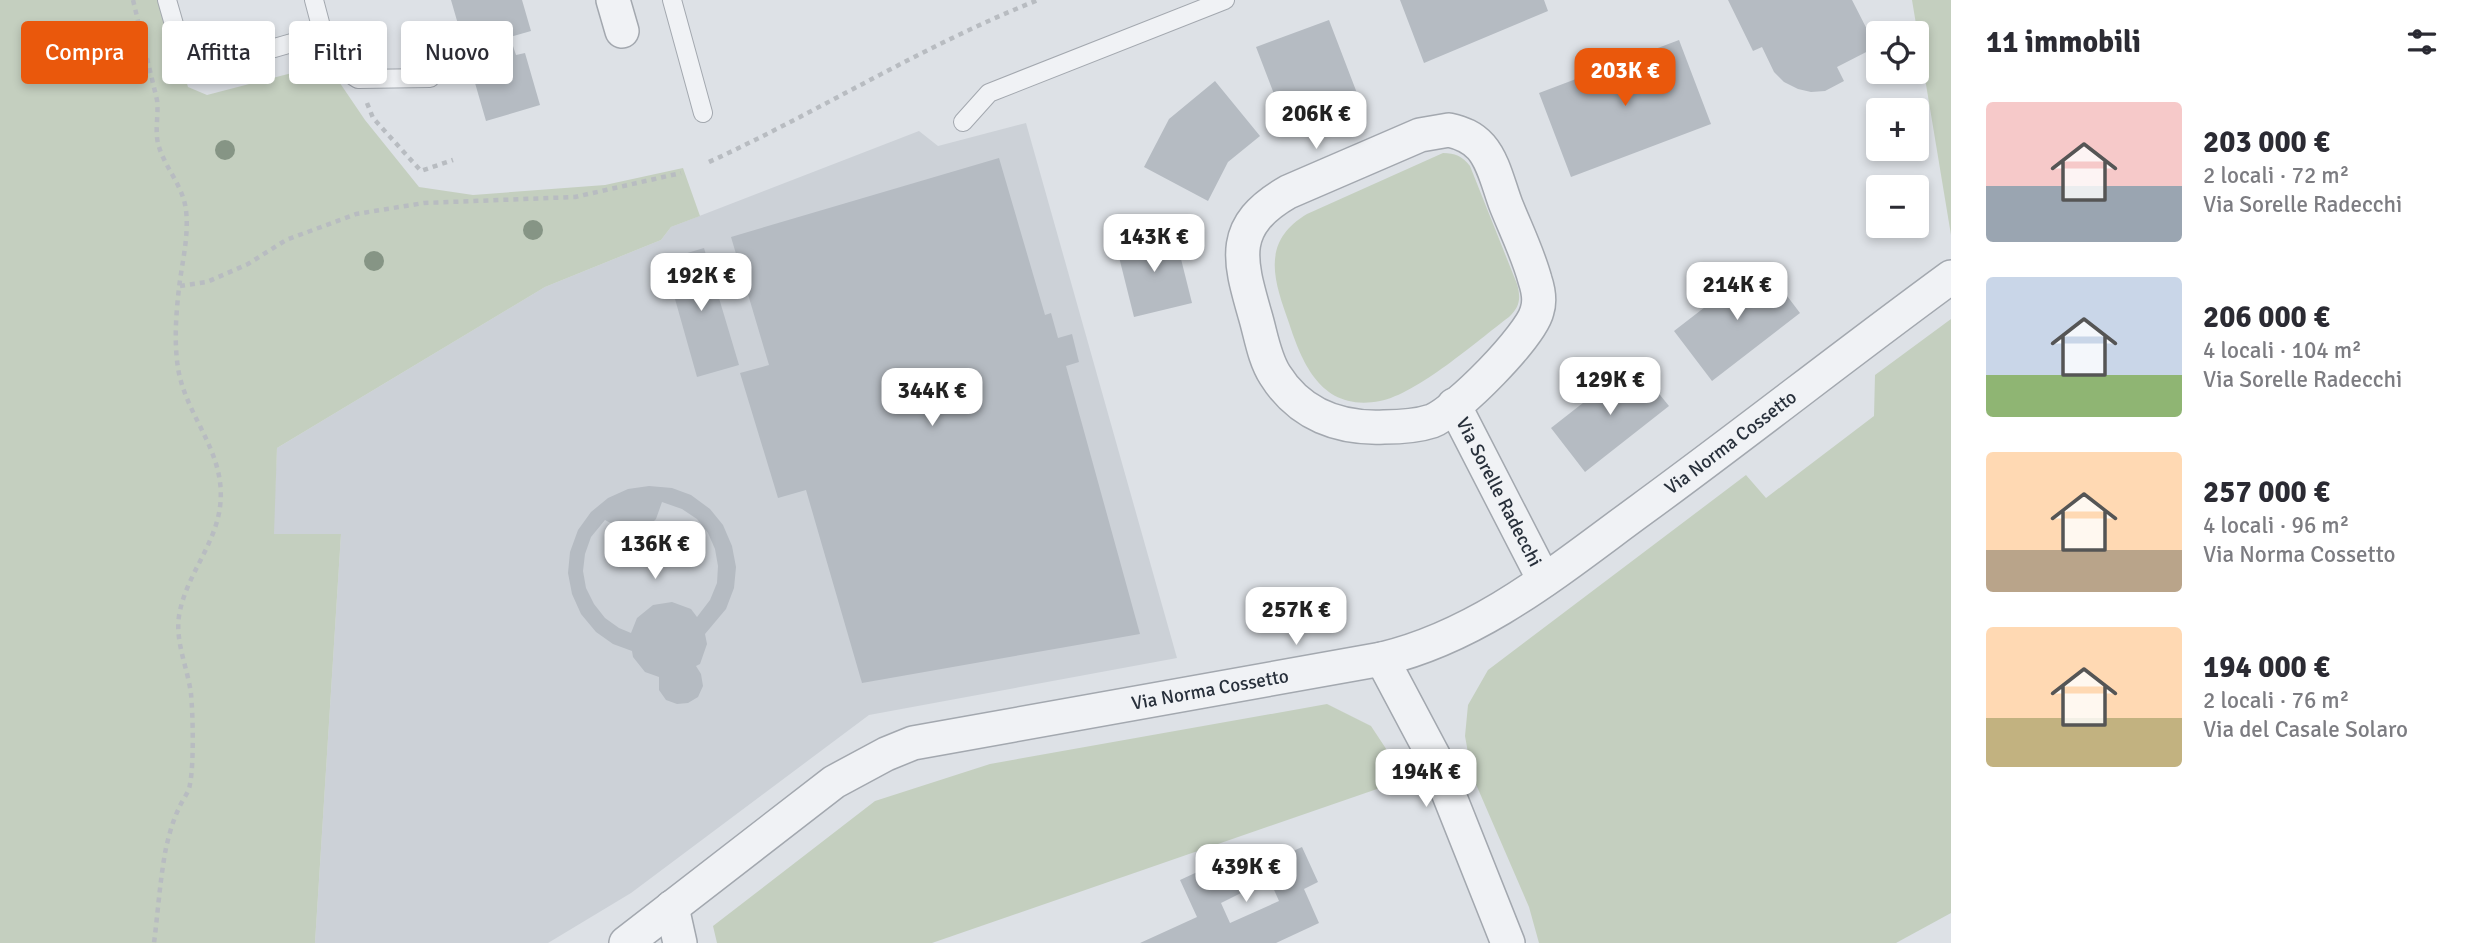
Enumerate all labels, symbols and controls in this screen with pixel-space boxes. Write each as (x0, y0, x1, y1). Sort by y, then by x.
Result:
chip: Compra (21, 21, 148, 84)
chip: Affitta (162, 21, 275, 84)
chip: Filtri (289, 21, 387, 84)
chip: Nuovo (401, 21, 513, 84)
map controls (1866, 21, 1929, 238)
button: locate (1866, 21, 1929, 84)
icon: filters (2403, 23, 2441, 61)
text: 11 immobili (1986, 24, 2141, 61)
pin: 203K € (1568, 48, 1682, 108)
text: 203K € (1590, 56, 1660, 85)
pin: 206K € (1259, 92, 1373, 151)
button: + (1866, 98, 1929, 161)
text: 206K € (1281, 99, 1351, 128)
text: 203 000 € (2203, 124, 2330, 161)
icon: home (2042, 130, 2126, 214)
text: 2 locali · 72 m² (2203, 161, 2349, 190)
button: − (1866, 175, 1929, 238)
text: Via Sorelle Radecchi (2203, 190, 2402, 219)
pin: 143K € (1097, 215, 1211, 274)
text: 143K € (1119, 222, 1189, 251)
pin: 192K € (644, 254, 758, 313)
text: 192K € (666, 261, 736, 290)
pin: 214K € (1680, 262, 1794, 322)
text: 214K € (1702, 270, 1772, 299)
text: 206 000 € (2203, 299, 2330, 336)
icon: home (2042, 305, 2126, 389)
text: 4 locali · 104 m² (2203, 336, 2362, 365)
pin: 129K € (1553, 358, 1667, 417)
text: 129K € (1575, 365, 1645, 394)
text: Via Sorelle Radecchi (2203, 365, 2402, 394)
pin: 344K € (875, 368, 989, 428)
text: 344K € (897, 376, 967, 405)
street label: Via Norma Cossetto (1660, 385, 1802, 500)
street label: Via Sorelle Radecchi (1450, 413, 1547, 571)
text: 257 000 € (2203, 474, 2330, 511)
icon: home (2042, 480, 2126, 564)
text: 4 locali · 96 m² (2203, 511, 2349, 540)
pin: 136K € (598, 522, 712, 581)
text: 136K € (620, 529, 690, 558)
text: Via Norma Cossetto (2203, 540, 2395, 569)
pin: 257K € (1239, 588, 1353, 647)
text: 257K € (1261, 595, 1331, 624)
text: 194 000 € (2203, 649, 2330, 686)
icon: home (2042, 655, 2126, 739)
street label: Via Norma Cossetto (1130, 664, 1291, 716)
text: 2 locali · 76 m² (2203, 686, 2349, 715)
text: Via del Casale Solaro (2203, 715, 2408, 744)
pin: 194K € (1369, 750, 1483, 809)
text: 194K € (1391, 757, 1461, 786)
pin: 439K € (1189, 844, 1303, 904)
text: 439K € (1211, 852, 1281, 881)

